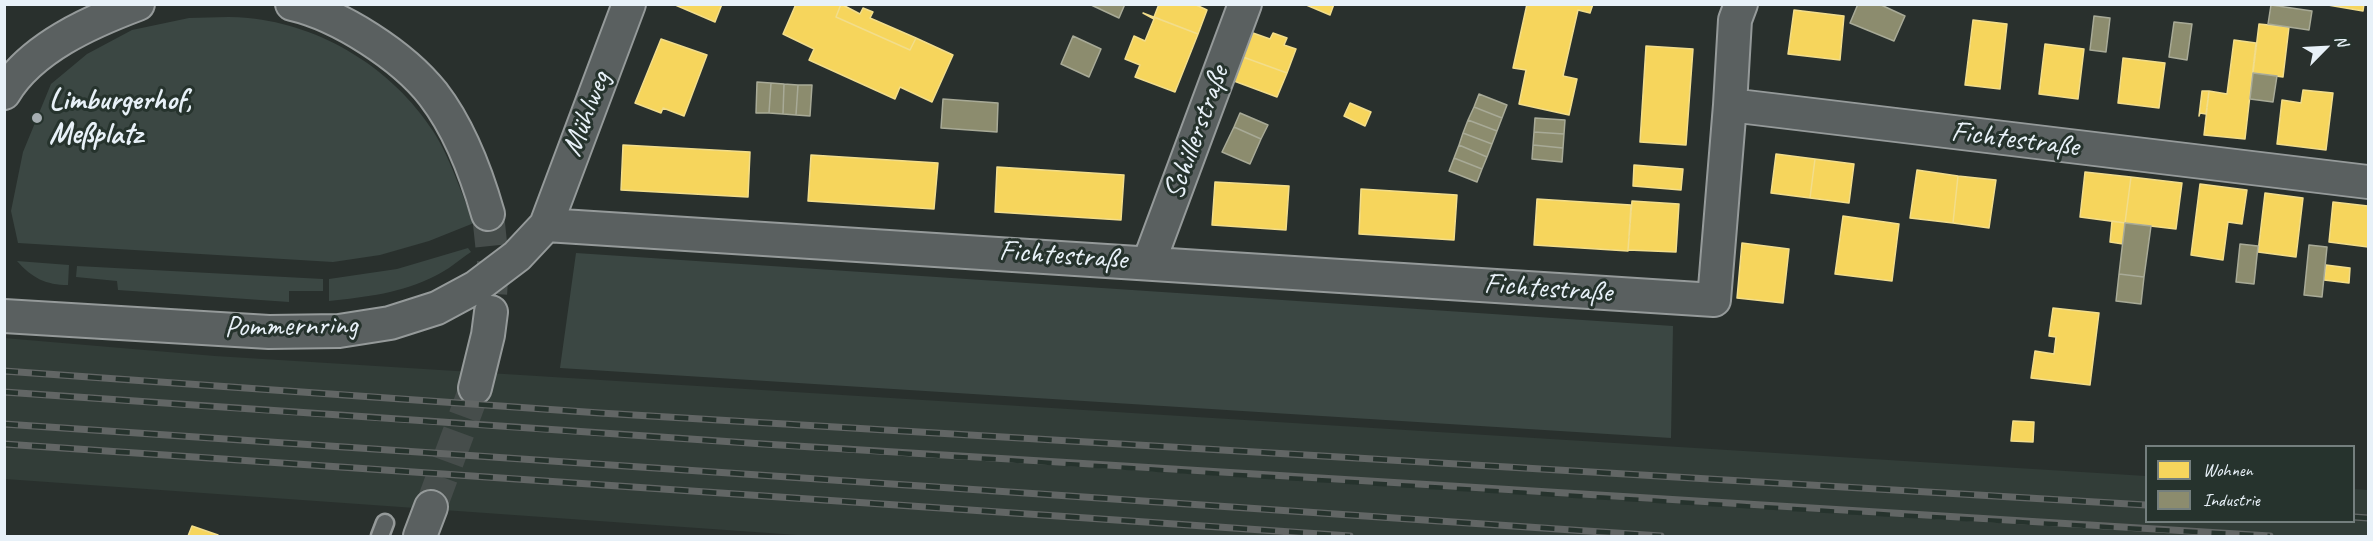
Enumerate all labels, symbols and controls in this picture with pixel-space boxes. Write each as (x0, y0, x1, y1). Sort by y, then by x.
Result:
north arrow (2295, 18, 2355, 78)
text: N (2330, 32, 2353, 49)
street label: Schillerstraße (1156, 61, 1238, 205)
street label: Mühlweg (554, 67, 620, 161)
place label: Limburgerhof, Meßplatz (49, 83, 192, 154)
marker: Limburgerhof, Meßplatz (30, 111, 44, 125)
street label: Fichtestraße (1949, 114, 2081, 166)
street label: Fichtestraße (998, 234, 1128, 278)
street label: Fichtestraße (1483, 267, 1613, 311)
street label: Pommernring (224, 308, 358, 346)
legend (2145, 445, 2355, 523)
text: Wohnen (2203, 459, 2253, 481)
text: Industrie (2203, 489, 2260, 511)

